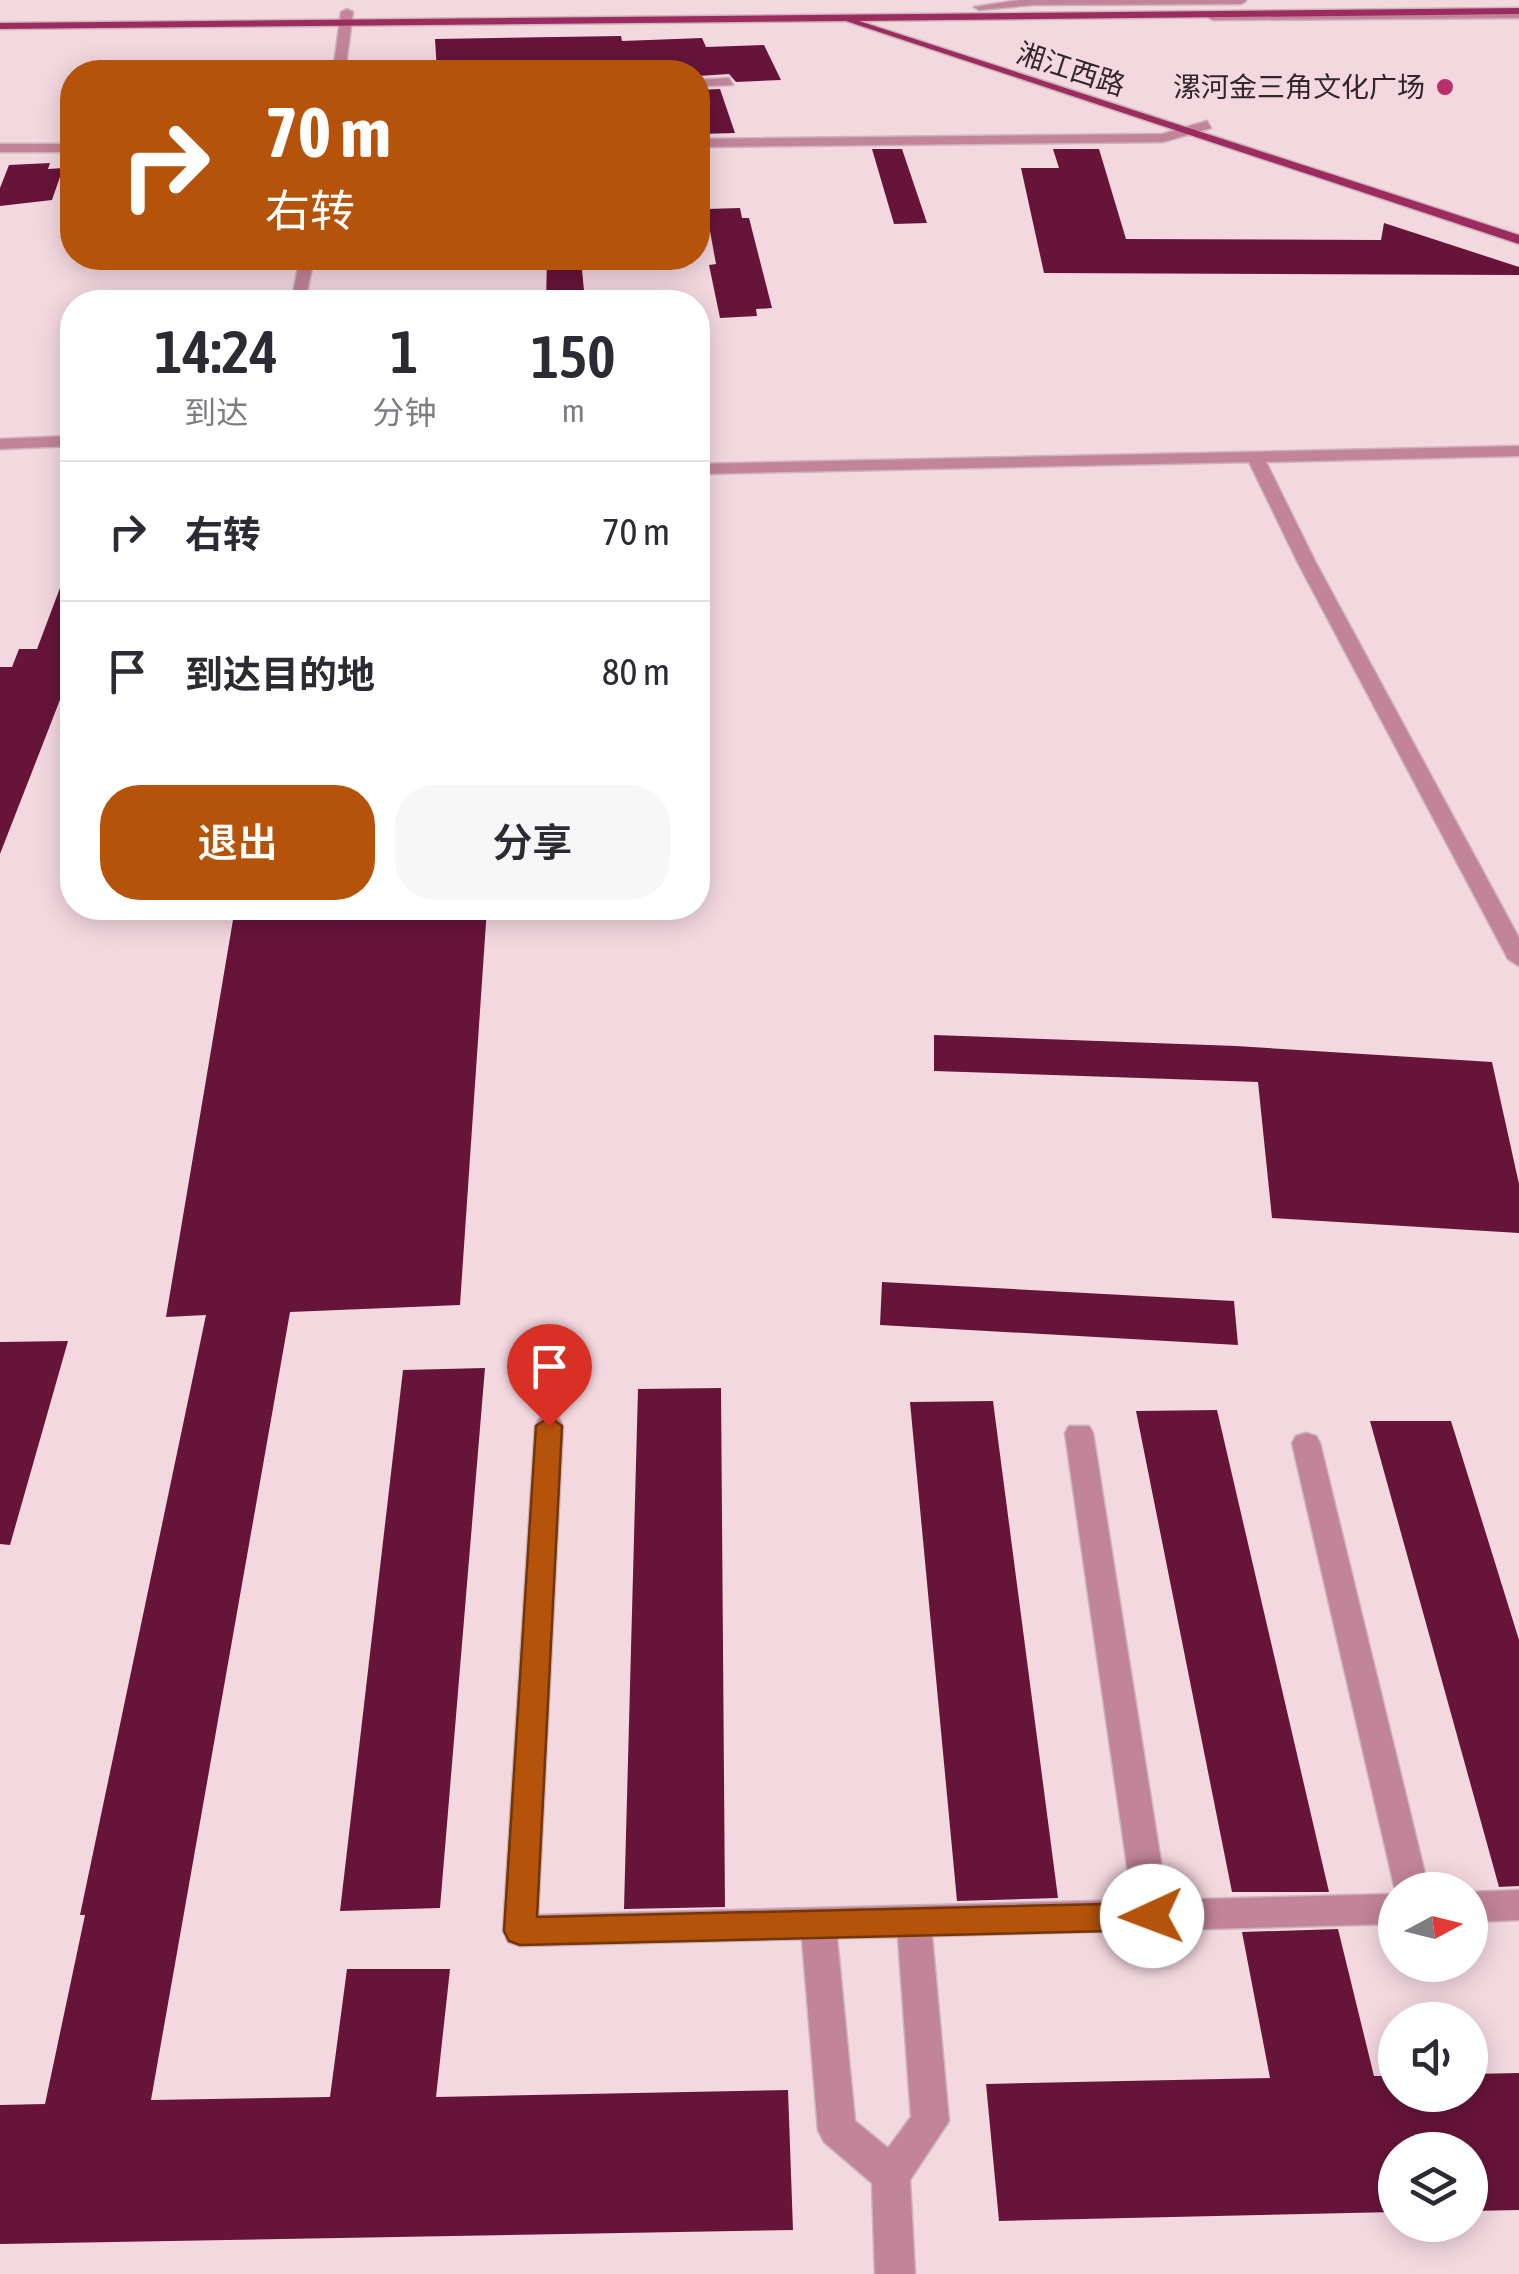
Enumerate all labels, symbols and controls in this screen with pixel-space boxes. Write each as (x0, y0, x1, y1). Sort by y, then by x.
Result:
street label: 湘江西路 (1013, 36, 1129, 102)
place label: 漯河金三角文化广场 (1173, 71, 1425, 103)
marker: 漯河金三角文化广场 (1434, 76, 1456, 98)
text: 70 m (265, 92, 391, 172)
icon: right (100, 100, 230, 230)
text: 右转 (265, 185, 355, 237)
text: 14:24 (154, 317, 278, 386)
text: 1 (390, 317, 419, 386)
text: 150 (531, 322, 616, 391)
text: m (562, 392, 585, 429)
text: 到达 (184, 394, 248, 431)
text: 分钟 (372, 394, 436, 431)
icon: right (100, 504, 155, 559)
text: 70 m (602, 510, 670, 553)
text: 右转 (185, 513, 261, 556)
icon: arrive (100, 644, 155, 699)
text: 80 m (602, 650, 670, 693)
text: 到达目的地 (185, 653, 375, 696)
button: 退出 (100, 785, 375, 900)
button: 分享 (395, 785, 670, 900)
pin (507, 1324, 592, 1427)
icon: arrive (522, 1339, 577, 1394)
position arrow (1100, 1864, 1204, 1968)
north arrow (1378, 1872, 1488, 1982)
map controls (1378, 1872, 1488, 2242)
button: sound (1378, 2002, 1488, 2112)
button: layers (1378, 2132, 1488, 2242)

